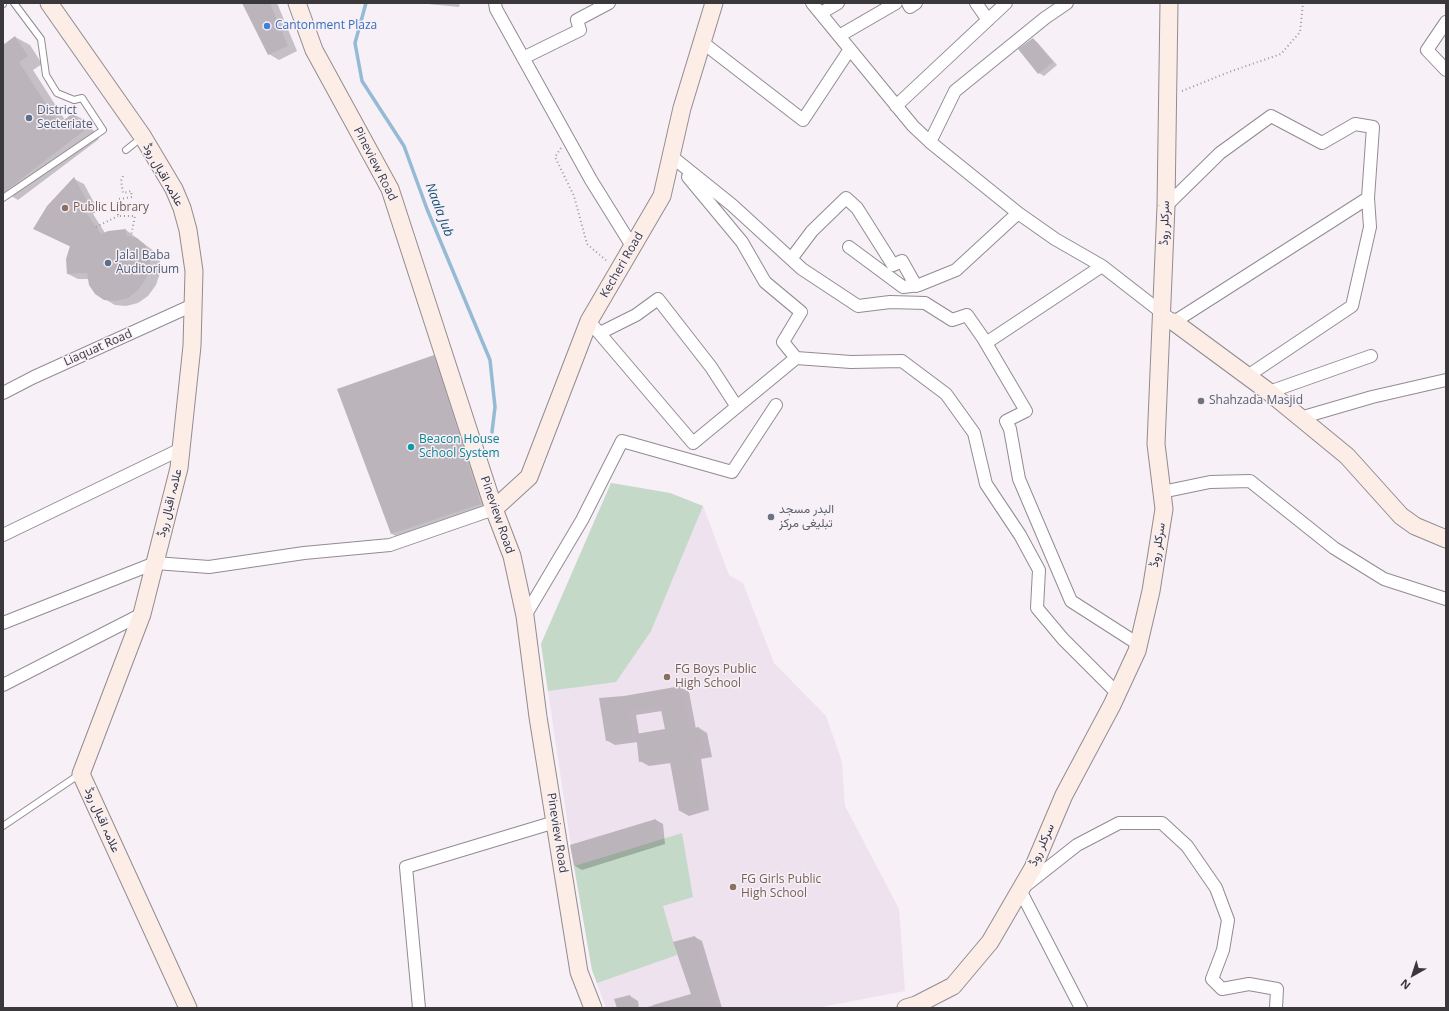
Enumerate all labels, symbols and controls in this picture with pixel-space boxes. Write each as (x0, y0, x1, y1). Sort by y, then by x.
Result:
place label: Cantonment Plaza (275, 19, 377, 33)
marker: Cantonment Plaza (262, 21, 272, 31)
place label: District Secteriate (37, 104, 93, 132)
marker: District Secteriate (24, 113, 34, 123)
street label: Pineview Road (350, 125, 400, 203)
street label: علامہ اقبال روڈ (140, 141, 186, 209)
water label: Naala Jub (422, 181, 456, 239)
street label: سرکلر روڈ (1157, 200, 1173, 246)
place label: Public Library (73, 201, 149, 215)
marker: Public Library (60, 203, 70, 213)
street label: Kecheri Road (597, 230, 647, 300)
place label: Jalal Baba Auditorium (116, 249, 179, 277)
marker: Jalal Baba Auditorium (103, 258, 113, 268)
street label: Liaquat Road (62, 327, 134, 369)
place label: Shahzada Masjid (1209, 394, 1303, 408)
marker: Shahzada Masjid (1196, 396, 1206, 406)
place label: Beacon House School System (419, 433, 500, 461)
marker: Beacon House School System (406, 442, 416, 452)
street label: علامہ اقبال روڈ (155, 467, 185, 539)
street label: Pineview Road (477, 474, 517, 556)
place label: البدر مسجد تبلیغی مرکز (779, 503, 834, 531)
marker: البدر مسجد تبلیغی مرکز (766, 512, 776, 522)
street label: سرکلر روڈ (1147, 522, 1169, 568)
place label: FG Boys Public High School (675, 663, 757, 691)
marker: FG Boys Public High School (662, 672, 672, 682)
street label: علامہ اقبال روڈ (81, 785, 123, 855)
street label: Pineview Road (544, 792, 570, 874)
street label: سرکلر روڈ (1026, 822, 1058, 868)
place label: FG Girls Public High School (741, 873, 821, 901)
marker: FG Girls Public High School (728, 882, 738, 892)
north arrow (1393, 955, 1433, 995)
text: N (1397, 976, 1413, 993)

